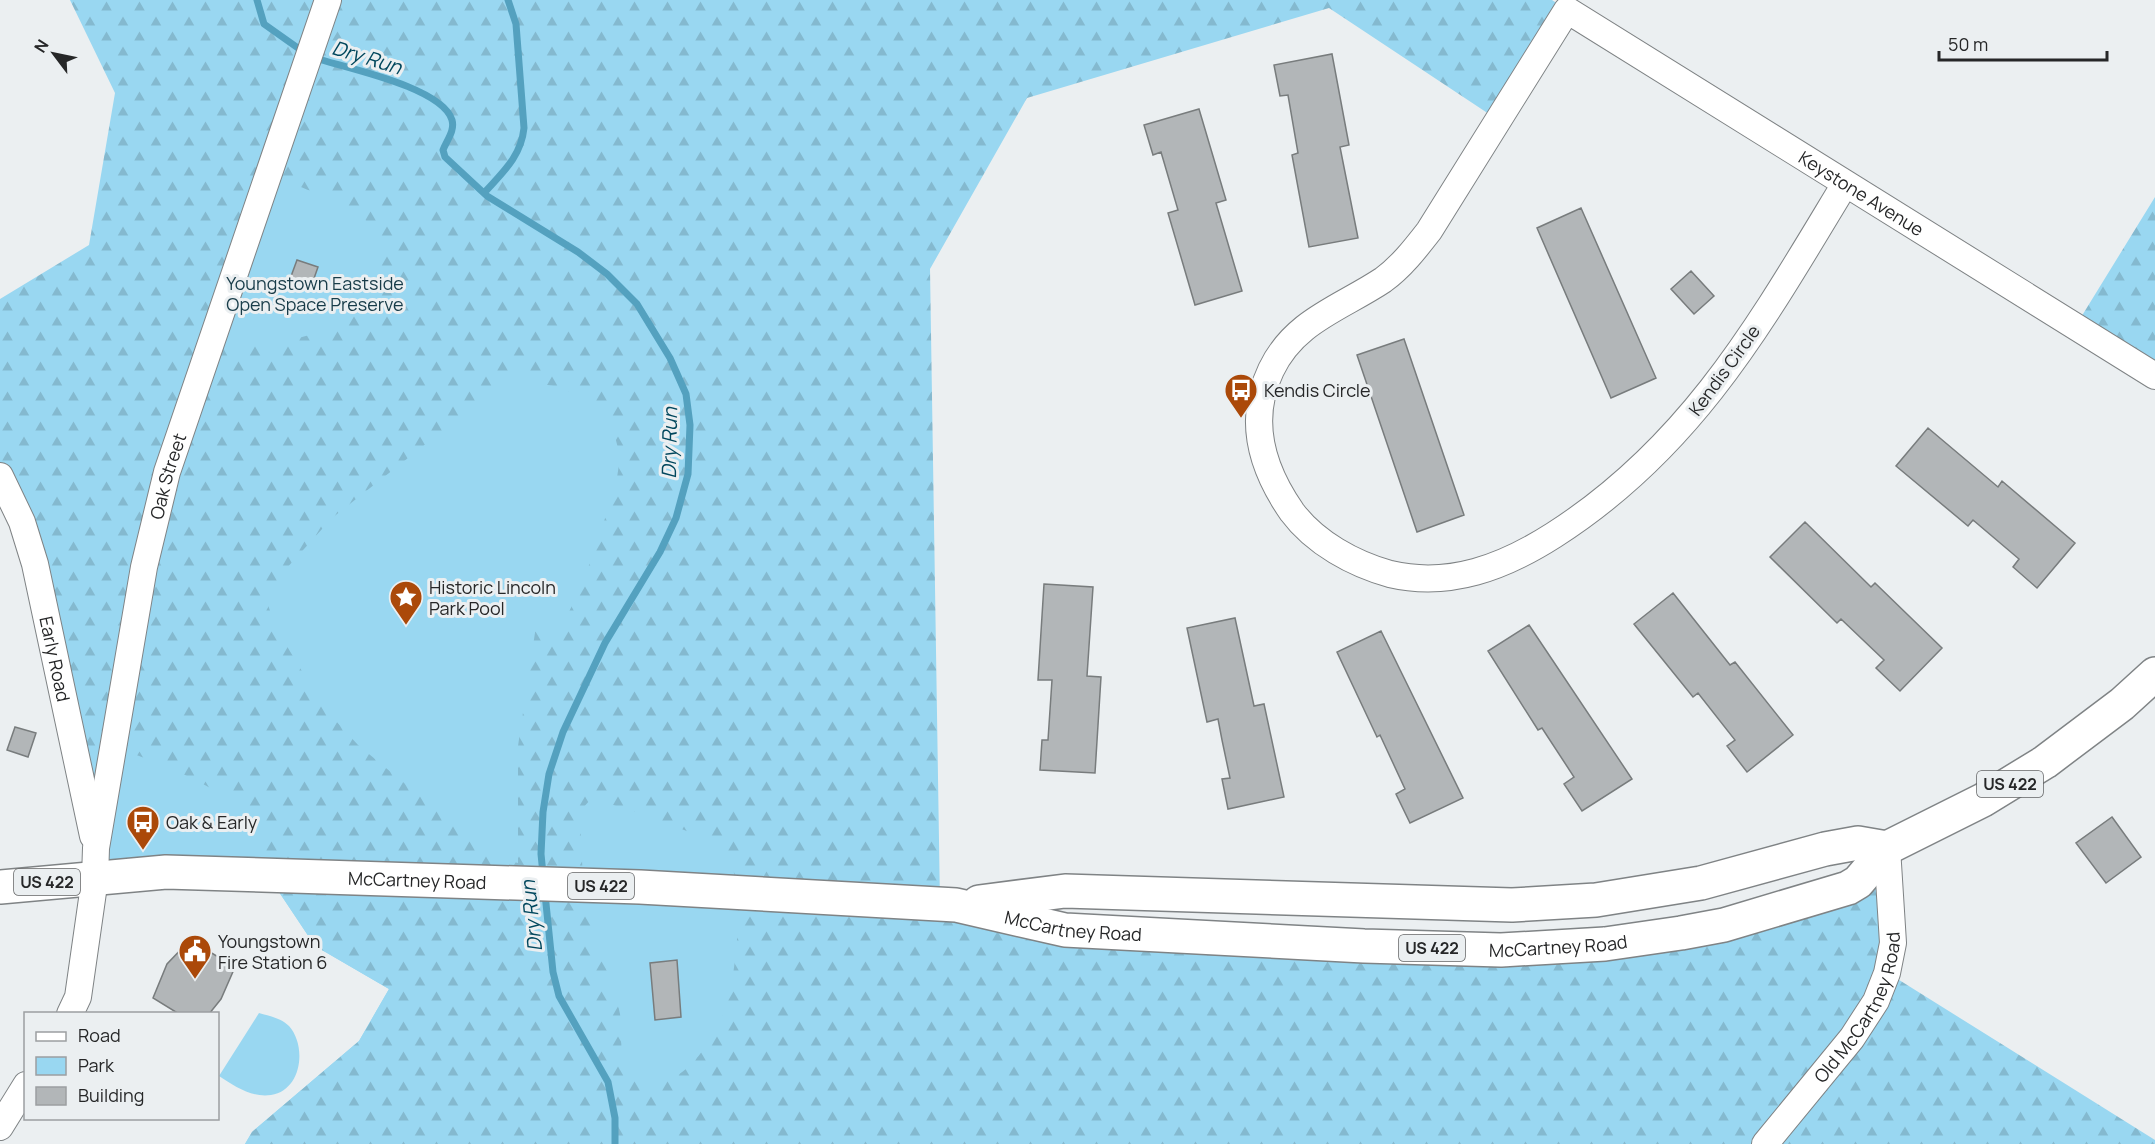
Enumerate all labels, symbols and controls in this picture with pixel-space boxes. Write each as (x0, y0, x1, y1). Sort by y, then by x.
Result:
north arrow (24, 24, 84, 84)
scale bar (1939, 24, 2107, 62)
text: 50 m (1948, 32, 1988, 56)
water label: Dry Run (329, 34, 406, 81)
text: N (29, 35, 54, 57)
street label: Keystone Avenue (1794, 145, 1929, 241)
park label: Youngstown Eastside Open Space Preserve (226, 271, 404, 316)
street label: Kendis Circle (1683, 320, 1765, 420)
bus stop icon: Kendis Circle (1223, 372, 1259, 419)
place label: Kendis Circle (1264, 378, 1371, 402)
water label: Dry Run (655, 406, 683, 479)
street label: Oak Street (144, 430, 191, 522)
place label: Historic Lincoln Park Pool (429, 575, 556, 620)
place icon: Historic Lincoln Park Pool (388, 579, 424, 626)
street label: Early Road (34, 614, 76, 704)
road number: US 422 (1977, 771, 2043, 797)
bus stop icon: Oak & Early (125, 804, 161, 851)
place label: Oak & Early (166, 810, 258, 834)
street label: McCartney Road (348, 866, 487, 894)
road number: US 422 (14, 869, 80, 895)
road number: US 422 (568, 873, 634, 899)
water label: Dry Run (514, 878, 548, 953)
street label: McCartney Road (1002, 905, 1143, 946)
place label: Youngstown Fire Station 6 (218, 929, 328, 974)
street label: McCartney Road (1489, 929, 1629, 962)
street label: Old McCartney Road (1808, 931, 1905, 1087)
public building icon: Youngstown Fire Station 6 (177, 933, 213, 980)
road number: US 422 (1399, 935, 1465, 961)
legend (24, 1012, 219, 1120)
text: Road (78, 1023, 121, 1047)
text: Park (78, 1053, 115, 1077)
text: Building (78, 1083, 144, 1107)

